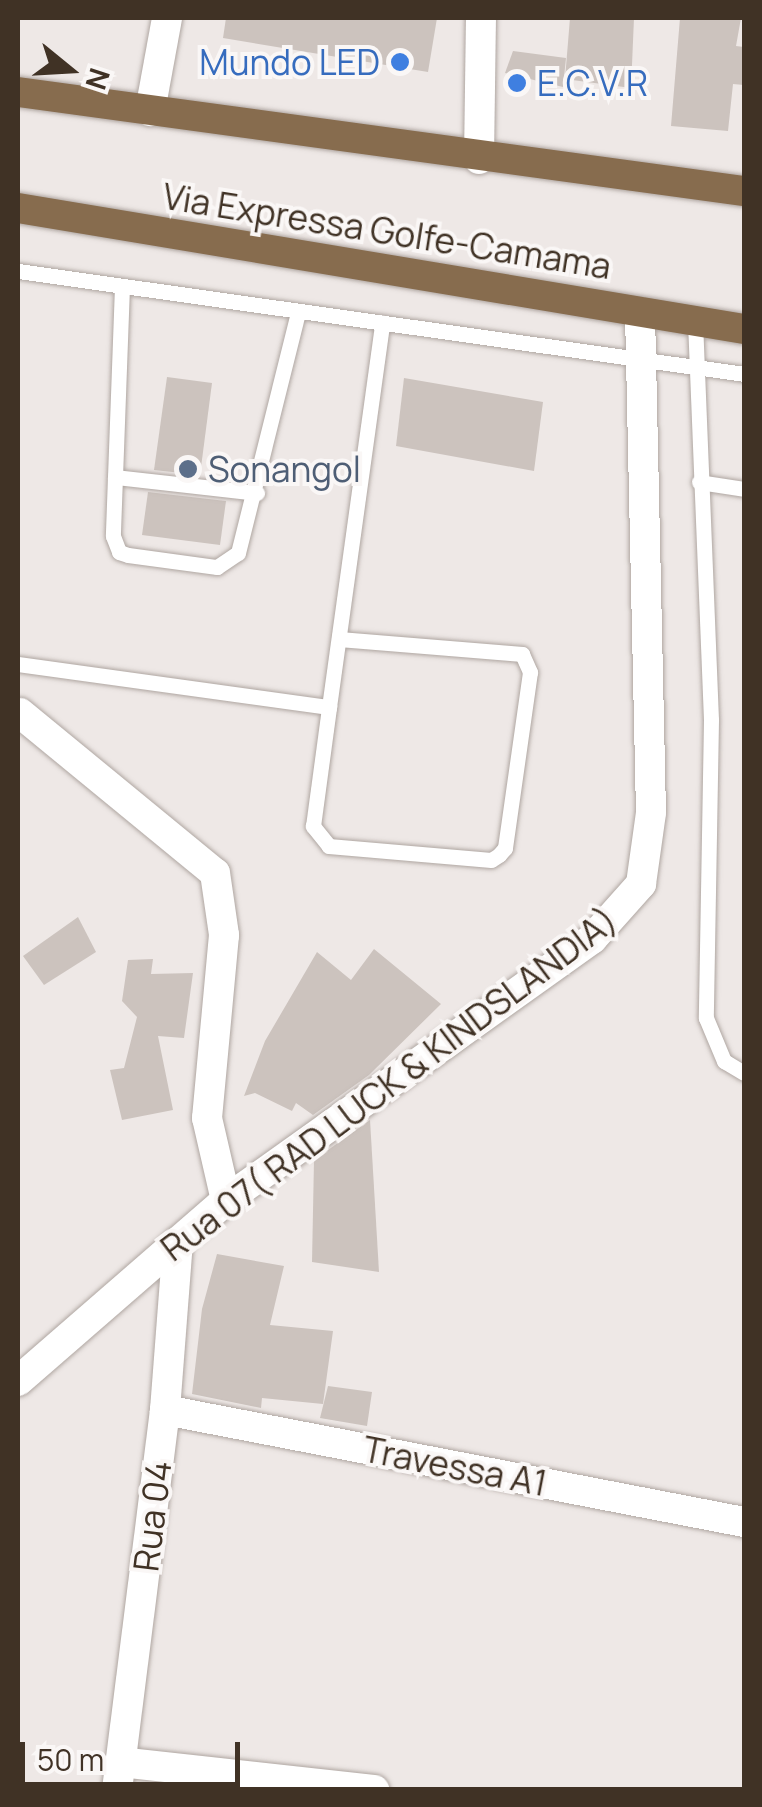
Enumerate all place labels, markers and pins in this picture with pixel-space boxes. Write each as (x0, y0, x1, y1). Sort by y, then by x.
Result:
place label: Mundo LED (199, 41, 380, 83)
marker: Mundo LED (389, 51, 411, 73)
place label: E.C.V.R (537, 62, 648, 104)
marker: E.C.V.R (506, 72, 528, 94)
place label: Sonangol (208, 448, 361, 490)
marker: Sonangol (177, 458, 199, 480)

